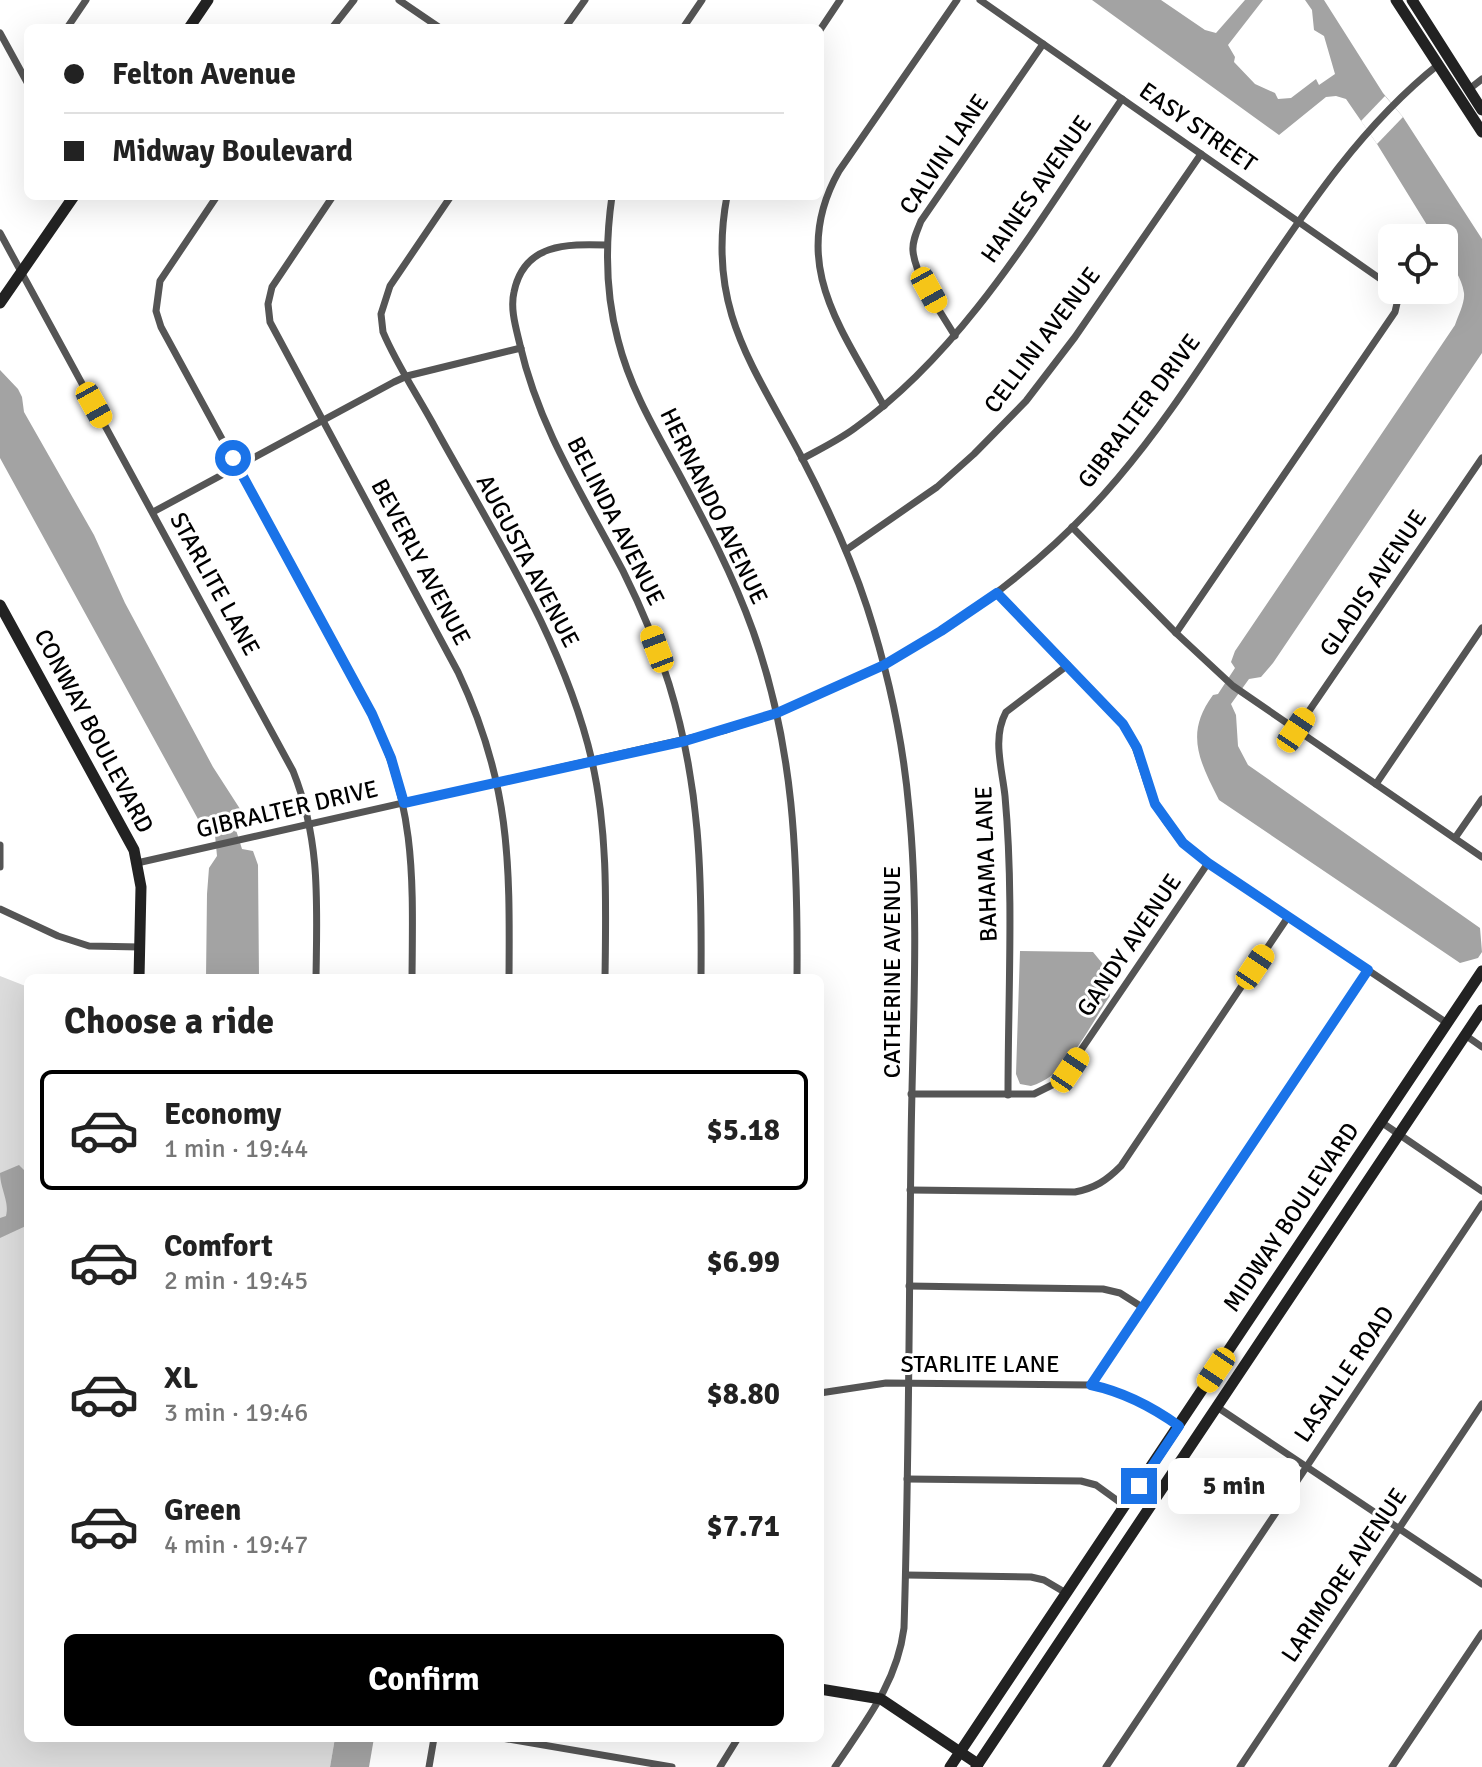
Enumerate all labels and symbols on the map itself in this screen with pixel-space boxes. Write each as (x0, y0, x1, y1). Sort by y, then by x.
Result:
street label: EASY STREET (1133, 76, 1263, 179)
street label: CALVIN LANE (893, 88, 995, 220)
street label: HAINES AVENUE (974, 109, 1098, 269)
street label: CELLINI AVENUE (977, 261, 1107, 419)
car (907, 263, 951, 317)
street label: GIBRALTER DRIVE (1071, 328, 1207, 494)
car (72, 378, 116, 432)
street label: HERNANDO AVENUE (653, 403, 775, 609)
street label: BELINDA AVENUE (560, 431, 672, 611)
route start (215, 440, 251, 476)
street label: AUGUSTA AVENUE (470, 469, 586, 653)
street label: BEVERLY AVENUE (365, 474, 477, 650)
street label: GLADIS AVENUE (1313, 504, 1433, 662)
street label: STARLITE LANE (163, 507, 267, 661)
car (637, 622, 677, 676)
street label: CONWAY BOULEVARD (28, 624, 160, 838)
car (1273, 703, 1319, 757)
street label: GIBRALTER DRIVE (193, 774, 381, 844)
street label: BAHAMA LANE (968, 785, 1004, 943)
street label: CATHERINE AVENUE (877, 866, 907, 1078)
street label: GANDY AVENUE (1070, 868, 1188, 1022)
car (1232, 940, 1278, 994)
car (1047, 1043, 1093, 1097)
street label: MIDWAY BOULEVARD (1217, 1117, 1365, 1317)
street label: LASALLE ROAD (1287, 1300, 1401, 1448)
car (1193, 1343, 1239, 1397)
street label: STARLITE LANE (901, 1349, 1059, 1379)
callout: 5 min (1167, 1458, 1299, 1514)
route end (1121, 1468, 1157, 1504)
street label: LARIMORE AVENUE (1275, 1482, 1413, 1668)

